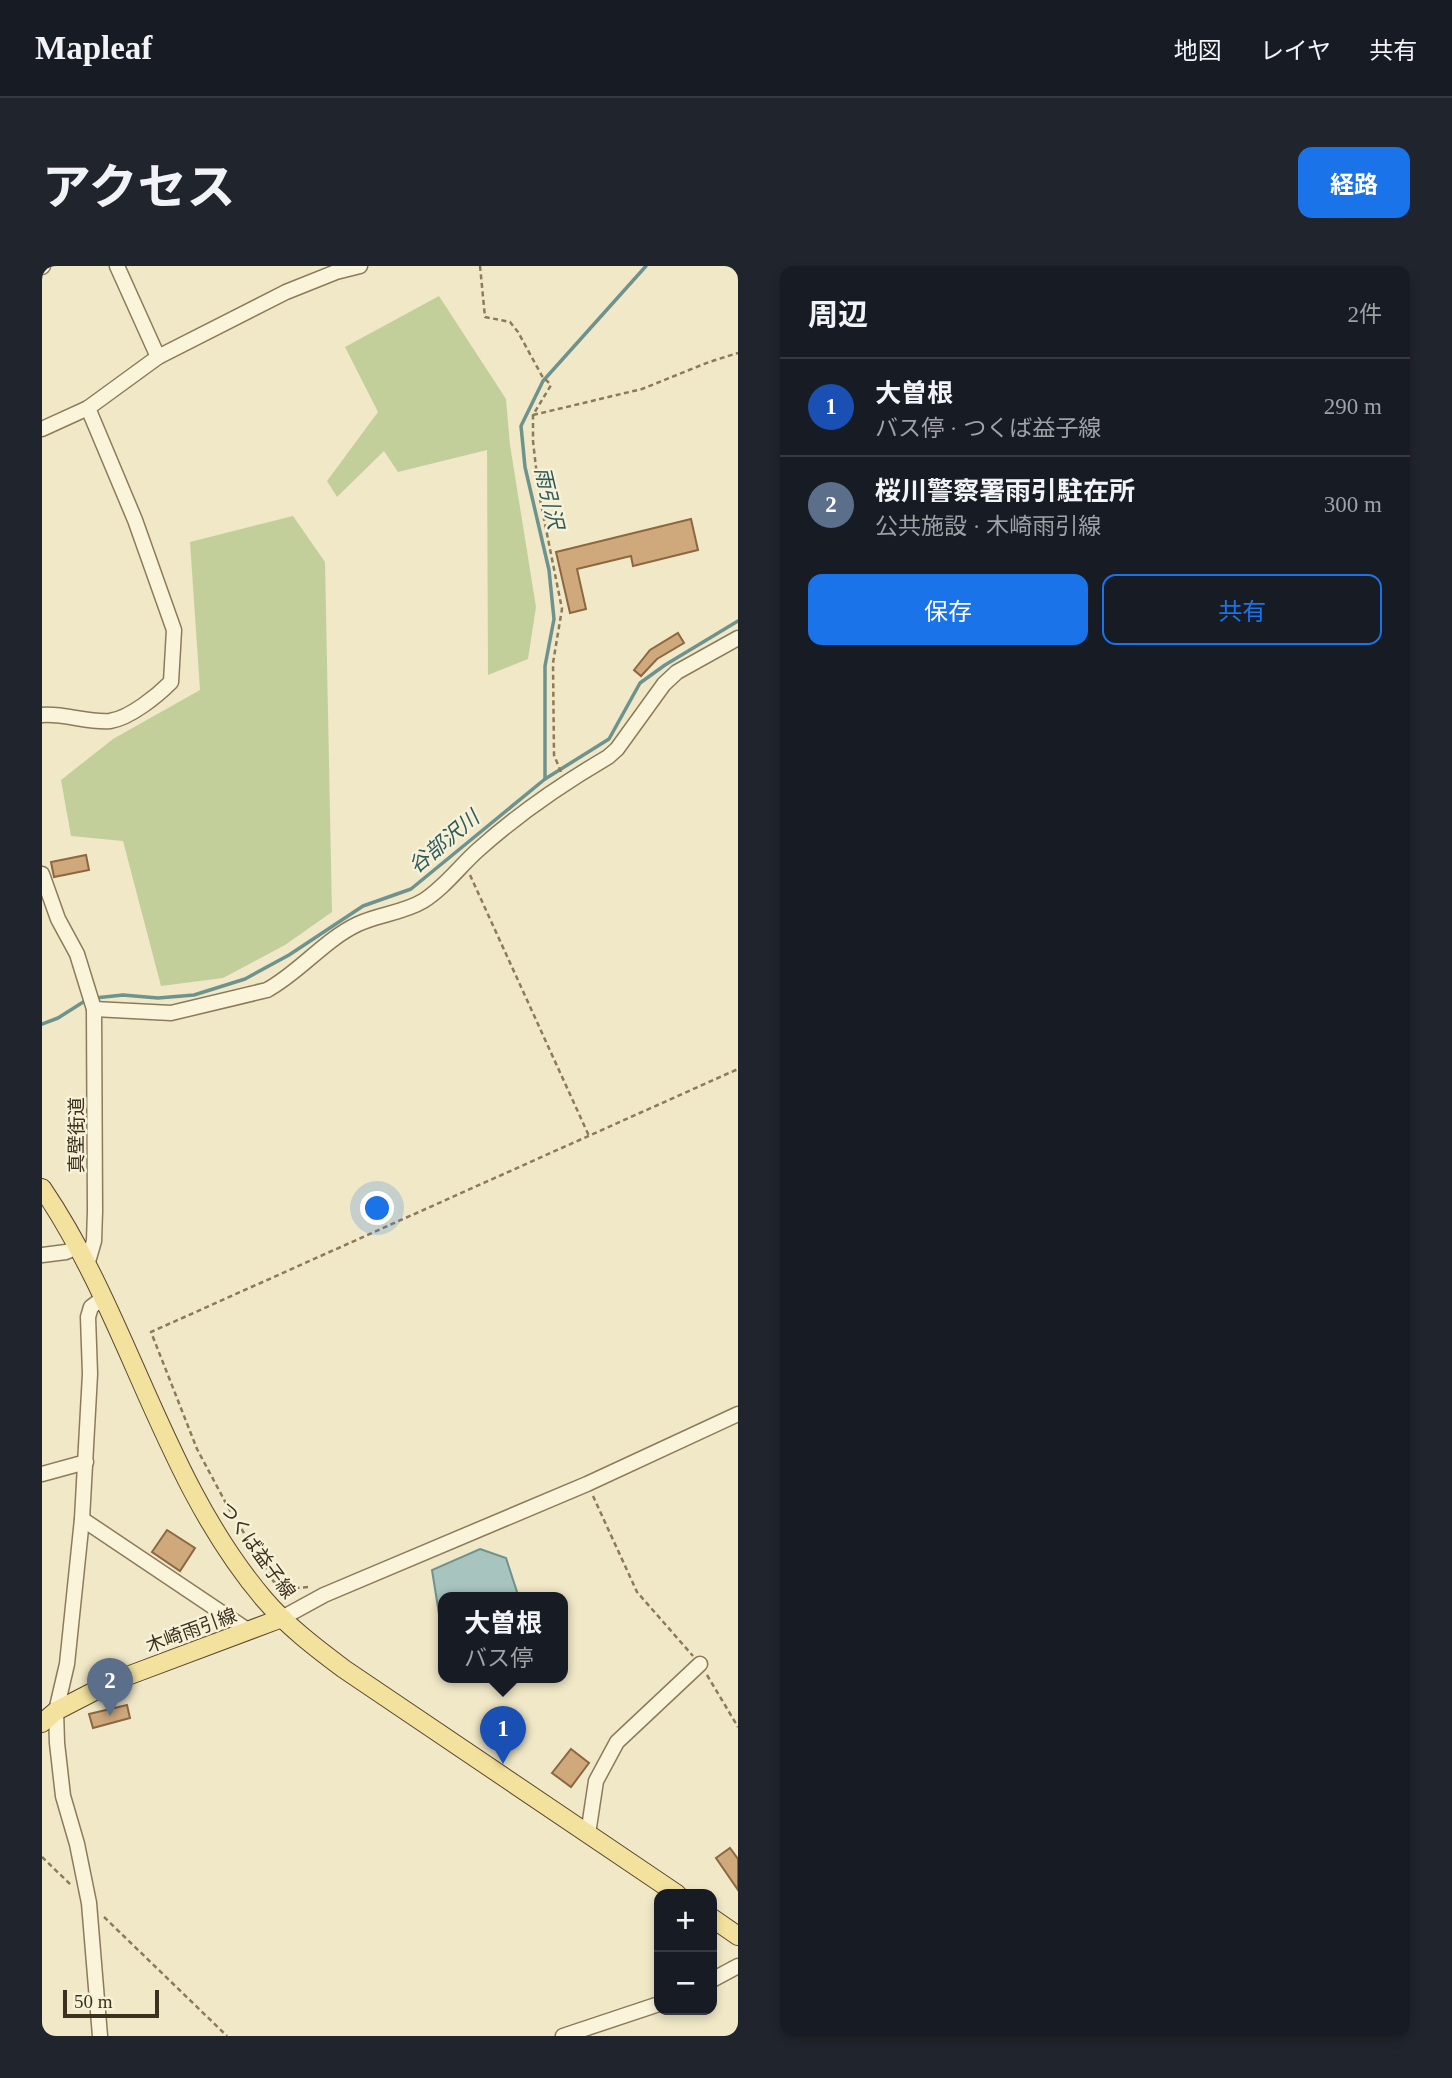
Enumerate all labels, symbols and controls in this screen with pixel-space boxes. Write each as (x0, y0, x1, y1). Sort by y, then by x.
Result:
text: Mapleaf (35, 30, 152, 66)
text: 地図 (1174, 38, 1222, 64)
text: レイヤ (1260, 38, 1331, 64)
text: 共有 (1369, 38, 1417, 64)
button: 経路 (1298, 147, 1410, 218)
text: アクセス (42, 160, 236, 215)
text: 周辺 (808, 298, 868, 331)
text: 2件 (1348, 302, 1382, 327)
text: 大曽根 (875, 379, 953, 408)
text: 1 (825, 394, 837, 419)
text: 290 m (1324, 394, 1382, 419)
text: バス停 · つくば益子線 (875, 416, 1101, 441)
water label: 雨引沢 (530, 465, 568, 534)
text: 桜川警察署雨引駐在所 (875, 477, 1135, 506)
text: 2 (825, 492, 837, 517)
text: 300 m (1324, 492, 1382, 517)
text: 公共施設 · 木崎雨引線 (875, 514, 1101, 539)
button: 保存 (808, 574, 1088, 645)
button: 共有 (1102, 574, 1382, 645)
water label: 谷部沢川 (404, 805, 485, 878)
street label: 真壁街道 (66, 1097, 87, 1173)
your location (360, 1191, 394, 1225)
street label: つくば益子線 (216, 1498, 300, 1603)
popup (438, 1592, 568, 1683)
street label: 木崎雨引線 (143, 1604, 239, 1657)
text: 大曽根 (464, 1609, 542, 1638)
text: バス停 (464, 1646, 533, 1671)
pin: 2 (87, 1658, 133, 1716)
pin: 1 (480, 1706, 526, 1764)
map controls (654, 1889, 717, 2015)
button: + (654, 1889, 717, 1952)
button: − (654, 1952, 717, 2015)
scale bar (63, 1987, 159, 2019)
text: 50 m (74, 1991, 113, 2012)

